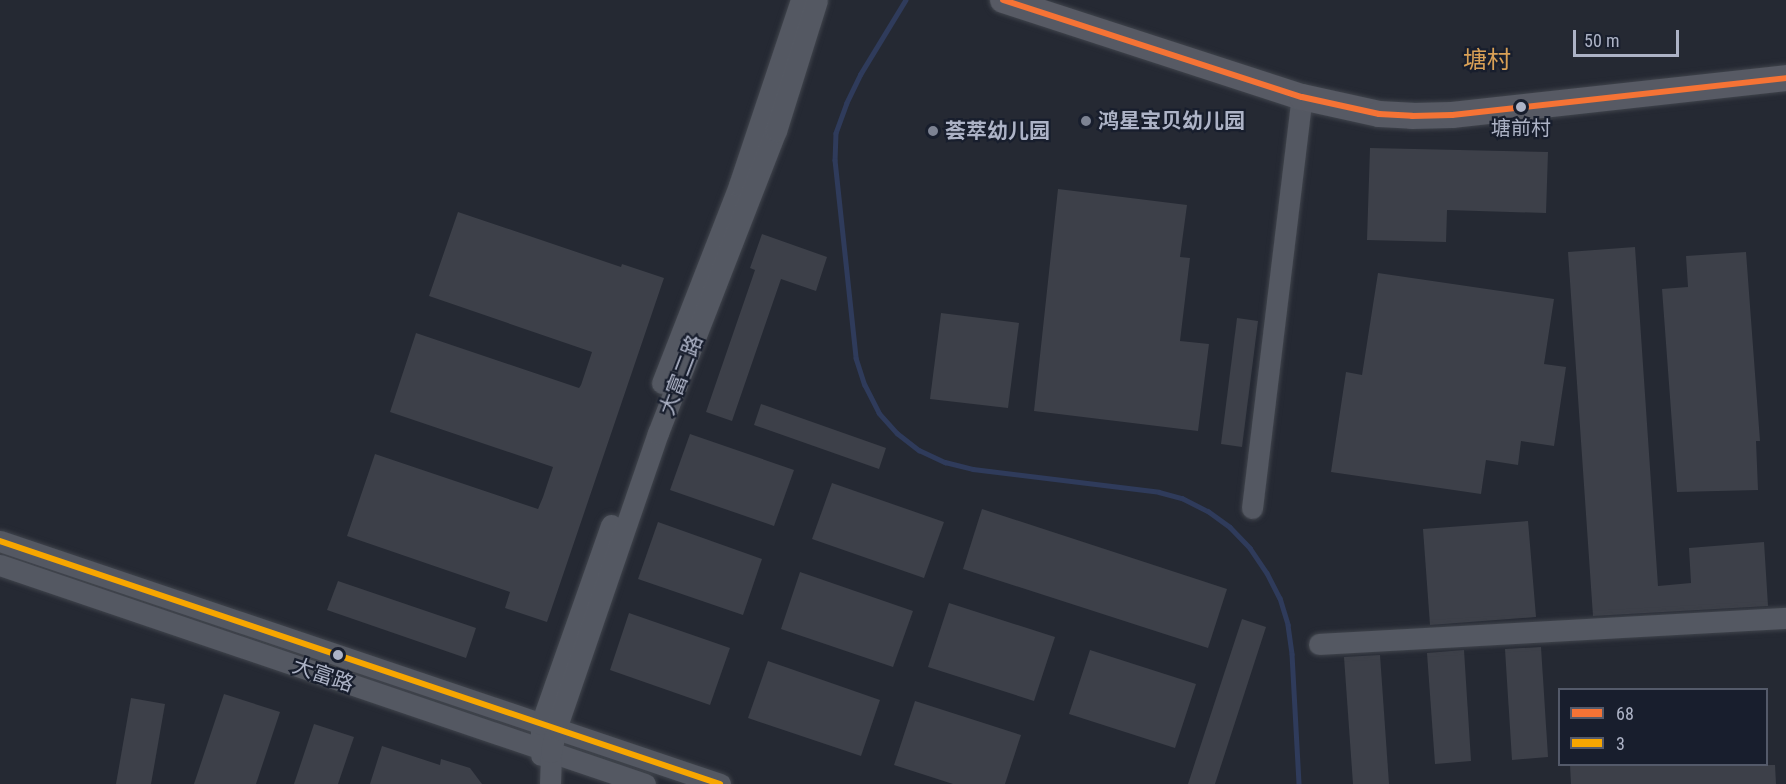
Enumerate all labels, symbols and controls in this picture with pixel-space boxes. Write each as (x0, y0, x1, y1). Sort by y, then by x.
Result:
scale bar (1576, 18, 1682, 56)
text: 50 m (1584, 30, 1619, 51)
district label: 塘村 (1463, 47, 1511, 75)
marker: 塘前村 (1515, 101, 1527, 113)
place label: 鸿星宝贝幼儿园 (1098, 108, 1245, 134)
marker: 鸿星宝贝幼儿园 (1079, 114, 1093, 128)
place label: 塘前村 (1491, 116, 1551, 140)
place label: 荟萃幼儿园 (945, 118, 1050, 144)
marker: 荟萃幼儿园 (926, 124, 940, 138)
street label: 大富二路 (654, 331, 708, 419)
unlabelled marker (332, 649, 344, 661)
street label: 大富路 (289, 653, 357, 697)
legend (1558, 688, 1768, 766)
text: 68 (1616, 703, 1634, 724)
text: 3 (1616, 733, 1625, 754)

